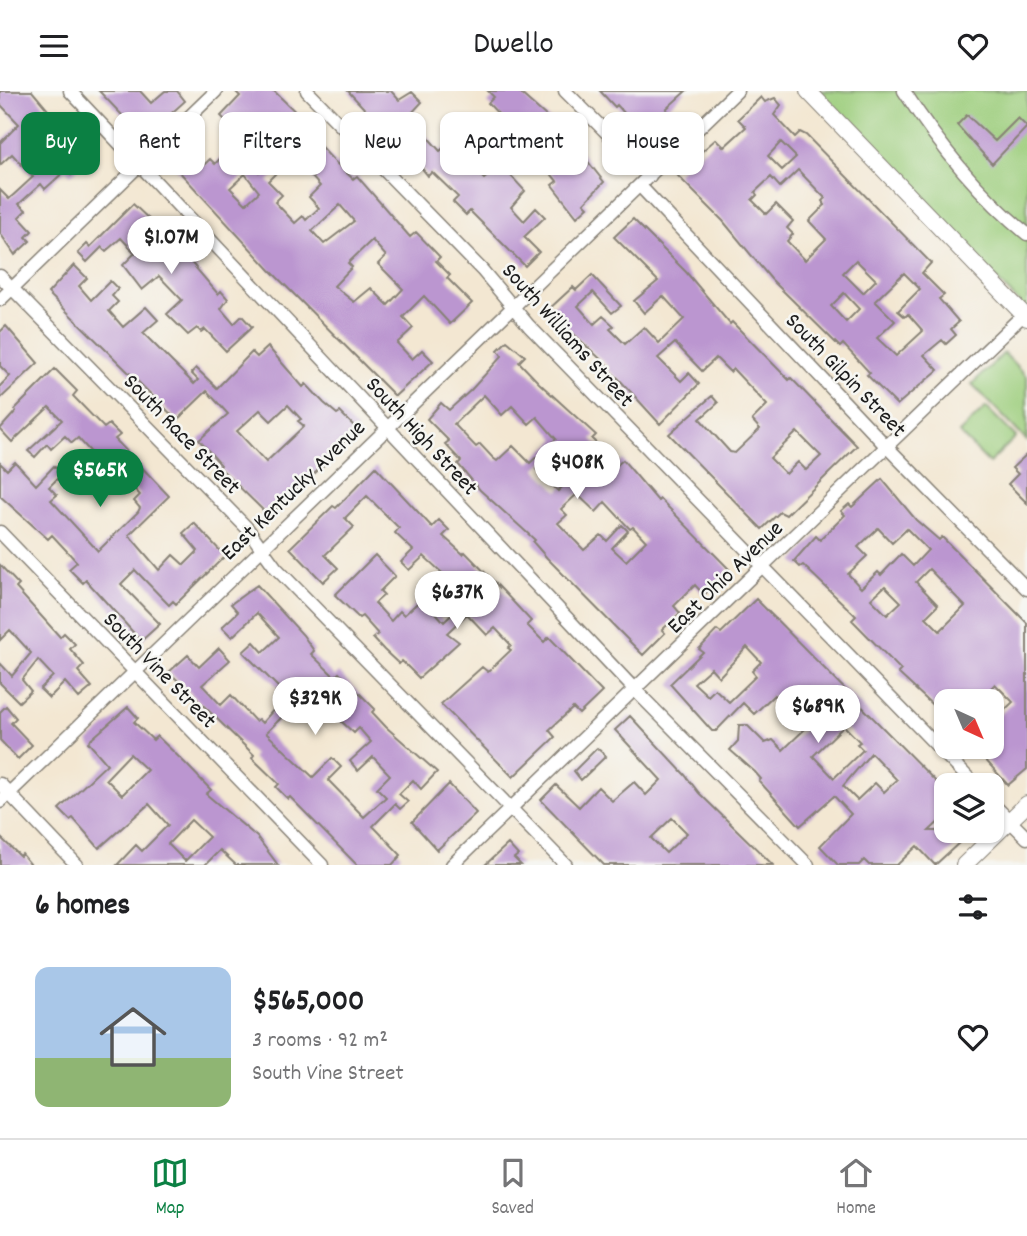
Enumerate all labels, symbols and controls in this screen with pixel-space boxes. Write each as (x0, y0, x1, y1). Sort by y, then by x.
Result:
text: Dwello (473, 23, 554, 69)
icon: menu (35, 27, 73, 65)
icon: heart (954, 27, 992, 65)
chip: Buy (21, 112, 100, 175)
chip: Rent (114, 112, 205, 175)
chip: Filters (219, 112, 326, 175)
chip: New (340, 112, 426, 175)
chip: Apartment (440, 112, 588, 175)
chip: House (602, 112, 704, 175)
pin: $1.07M (114, 216, 228, 276)
text: $1.07M (143, 222, 199, 255)
street label: South Williams Street (492, 257, 640, 416)
street label: South Gilpin Street (776, 307, 913, 446)
street label: South Race Street (114, 367, 247, 503)
street label: South High Street (356, 370, 484, 504)
street label: East Kentucky Avenue (214, 413, 374, 570)
pin: $408K (528, 441, 626, 501)
text: $408K (550, 447, 604, 480)
pin: $565K (51, 449, 149, 509)
text: $565K (73, 455, 127, 488)
street label: East Ohio Avenue (661, 514, 792, 643)
pin: $637K (408, 571, 506, 631)
text: $637K (431, 577, 483, 610)
street label: South Vine Street (94, 605, 223, 737)
pin: $329K (266, 677, 364, 737)
text: $329K (288, 683, 342, 716)
pin: $689K (769, 685, 867, 745)
north arrow (934, 689, 1004, 759)
map controls (934, 689, 1004, 843)
text: $689K (791, 691, 845, 724)
button: layers (934, 773, 1004, 843)
text: 6 homes (35, 886, 130, 929)
icon: filters (954, 888, 992, 926)
text: $565,000 (252, 982, 364, 1025)
icon: home (91, 995, 175, 1079)
icon: heart (954, 1018, 992, 1056)
text: 3 rooms · 92 m² (252, 1025, 388, 1058)
text: South Vine Street (252, 1058, 404, 1091)
tab: Map (151, 1154, 189, 1223)
tab: Saved (491, 1154, 534, 1223)
tab: Home (836, 1154, 876, 1223)

